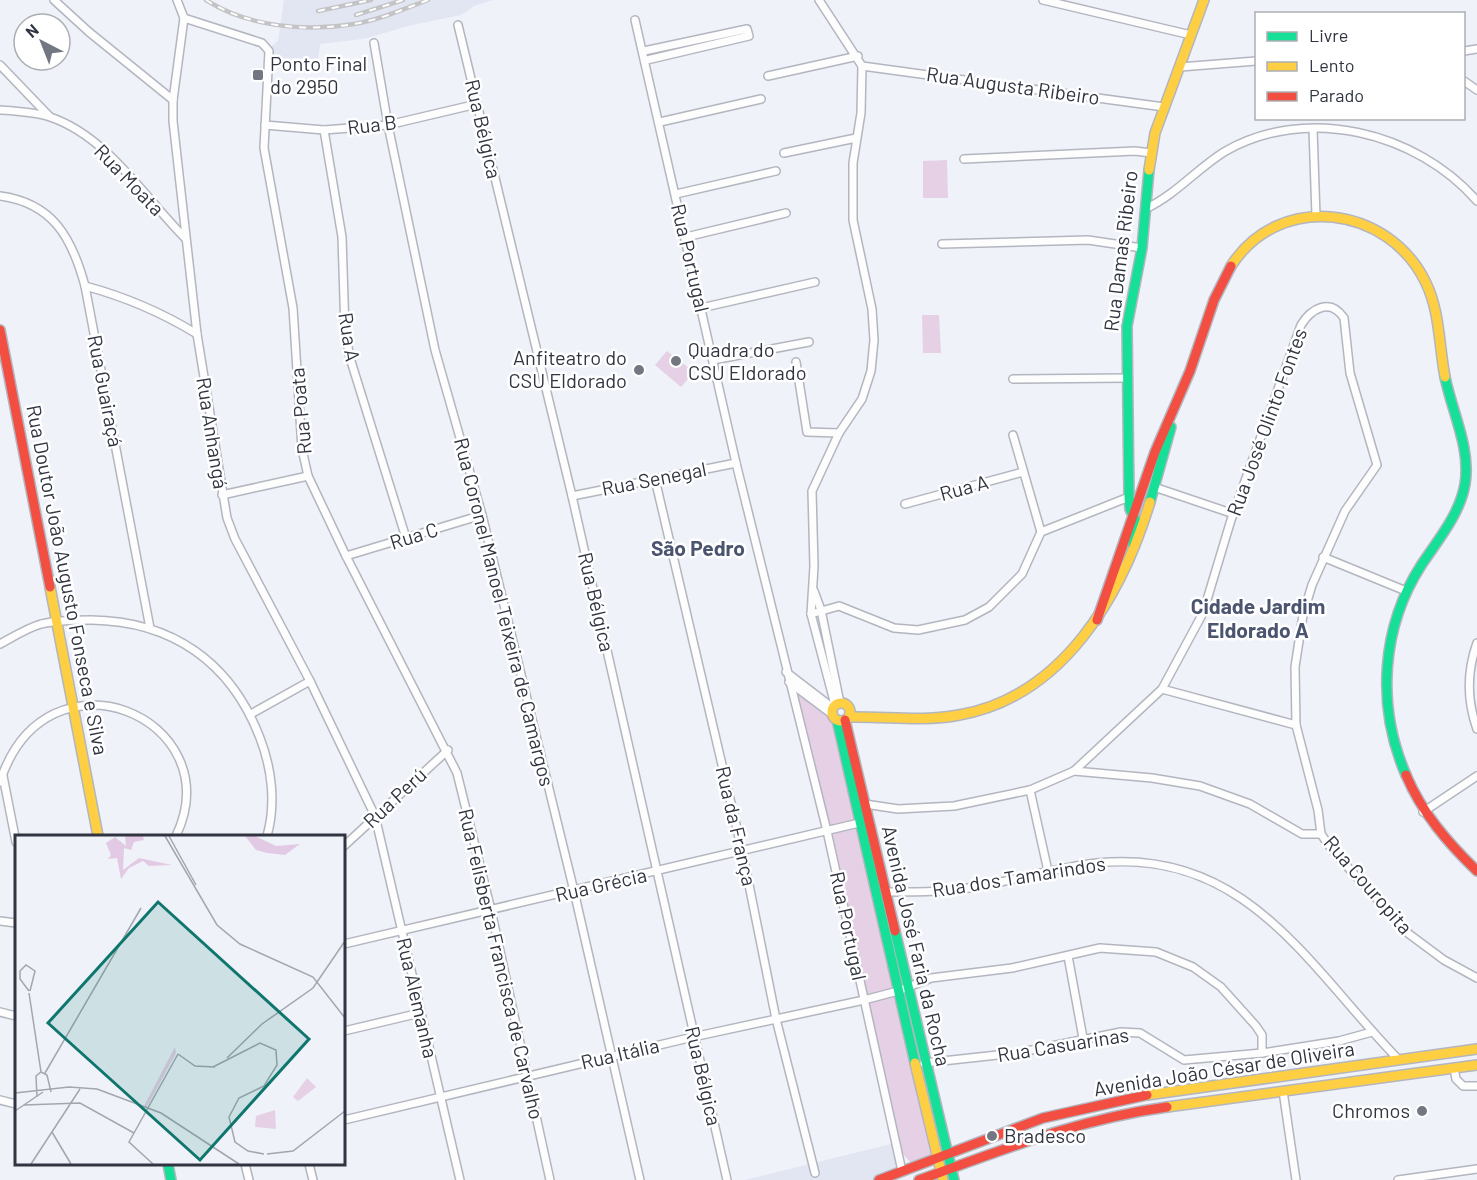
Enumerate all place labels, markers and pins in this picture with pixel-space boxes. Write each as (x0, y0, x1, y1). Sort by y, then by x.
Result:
place label: Ponto Final do 2950 (270, 51, 367, 98)
marker: Ponto Final do 2950 (251, 68, 265, 82)
place label: Quadra do CSU Eldorado (688, 337, 807, 384)
place label: Anfiteatro do CSU Eldorado (508, 345, 627, 392)
marker: Quadra do CSU Eldorado (669, 354, 683, 368)
marker: Anfiteatro do CSU Eldorado (632, 363, 646, 377)
place label: Chromos (1332, 1098, 1410, 1122)
marker: Chromos (1415, 1104, 1429, 1118)
place label: Bradesco (1004, 1123, 1086, 1147)
marker: Bradesco (985, 1129, 999, 1143)

